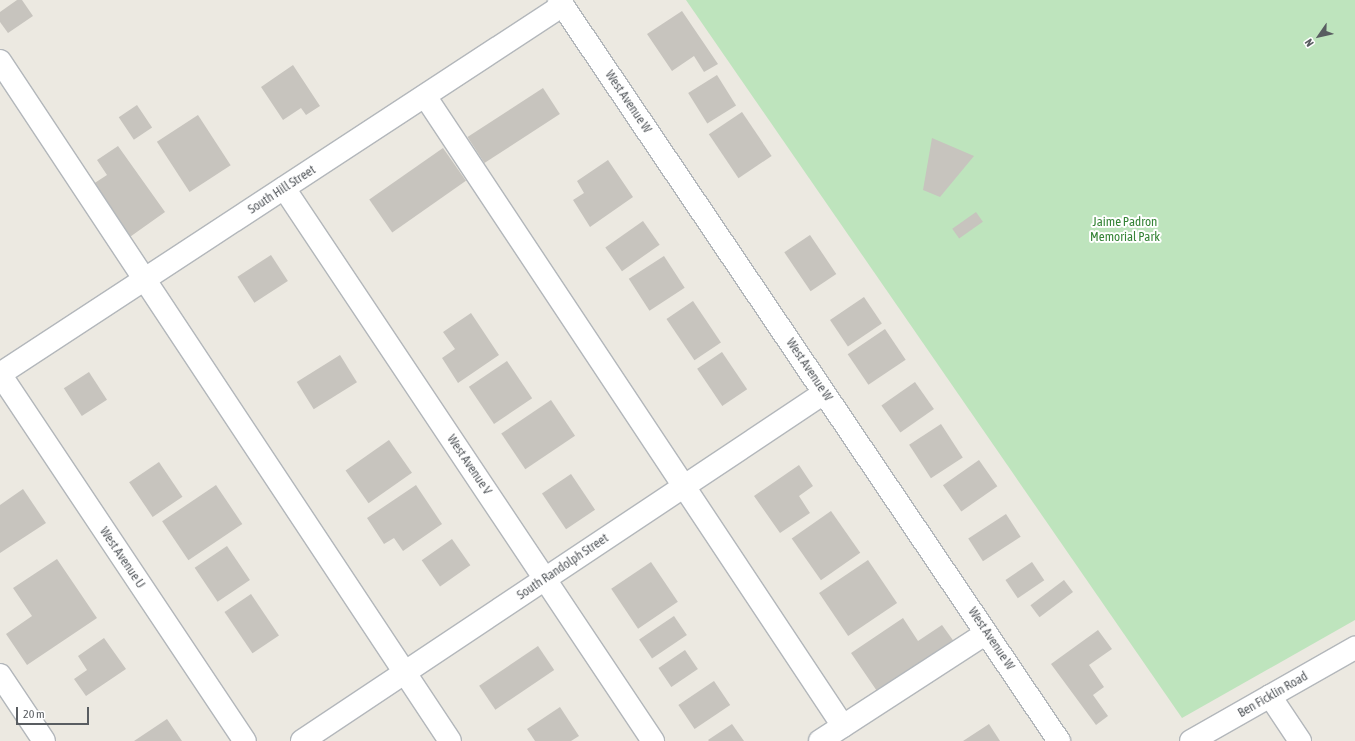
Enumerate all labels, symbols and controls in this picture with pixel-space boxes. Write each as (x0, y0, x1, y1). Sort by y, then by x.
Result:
north arrow (1299, 16, 1339, 56)
text: N (1302, 37, 1316, 49)
street label: West Avenue W (601, 68, 655, 136)
street label: South Hill Street (245, 162, 319, 218)
park label: Jaime Padron Memorial Park (1090, 215, 1160, 246)
street label: West Avenue W (782, 336, 836, 404)
street label: West Avenue V (443, 432, 495, 498)
street label: West Avenue U (96, 524, 148, 592)
street label: South Randolph Street (514, 531, 612, 603)
street label: West Avenue W (964, 605, 1018, 673)
street label: Ben Ficklin Road (1235, 669, 1311, 721)
scale bar (18, 699, 91, 725)
text: 20 m (23, 707, 45, 721)

